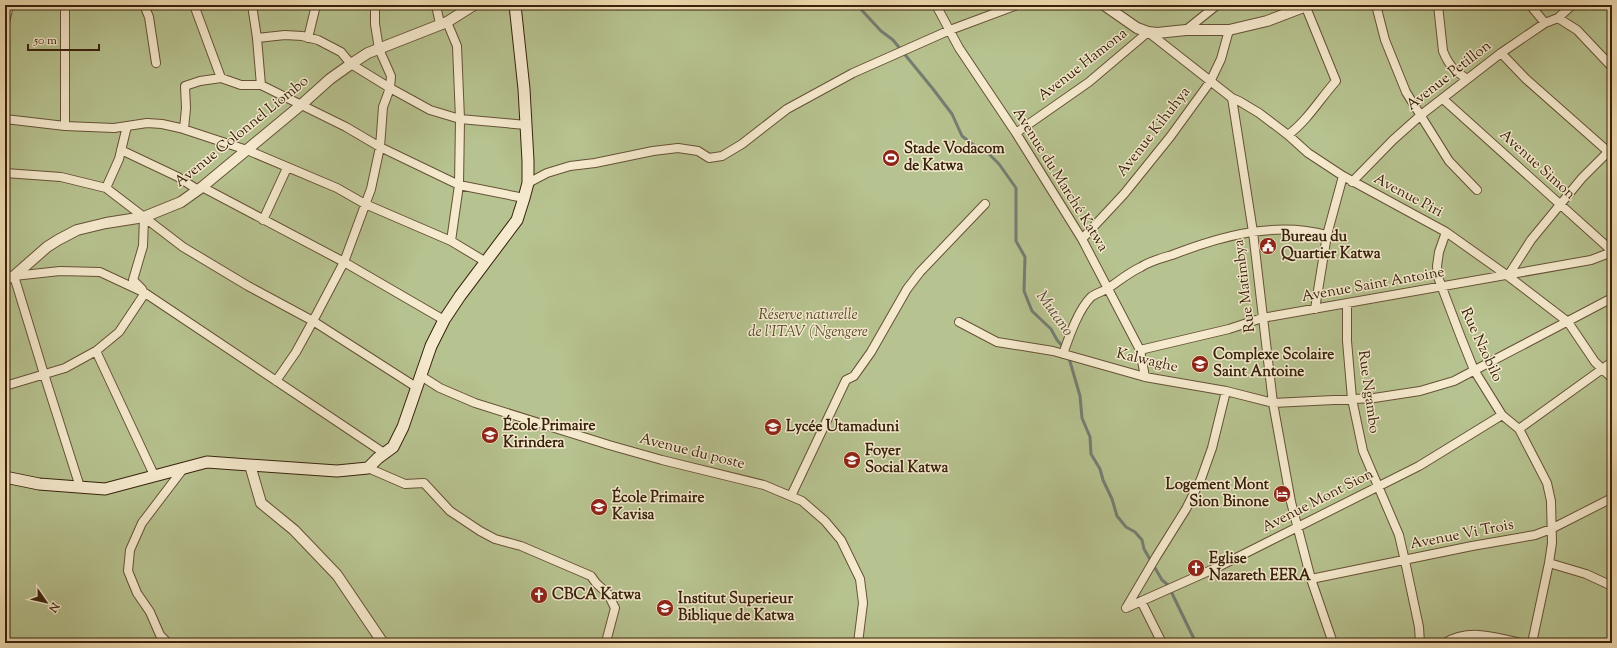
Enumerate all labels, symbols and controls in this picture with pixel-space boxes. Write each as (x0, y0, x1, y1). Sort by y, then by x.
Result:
street label: Avenue Hamona (1034, 23, 1132, 107)
scale bar (28, 26, 99, 52)
text: 50 m (33, 32, 57, 50)
street label: Avenue Petillon (1402, 36, 1496, 116)
street label: Avenue Colonnel Liombo (170, 71, 314, 193)
street label: Avenue Kihuhya (1112, 83, 1196, 181)
street label: Avenue du Marché Katwa (1007, 104, 1113, 256)
street label: Avenue Simon (1494, 125, 1580, 205)
place label: Stade Vodacom de Katwa (904, 139, 1005, 177)
sports icon: Stade Vodacom de Katwa (881, 148, 901, 168)
street label: Avenue Piri (1370, 169, 1446, 223)
place label: Bureau du Quartier Katwa (1281, 227, 1381, 265)
public building icon: Bureau du Quartier Katwa (1258, 236, 1278, 256)
street label: Rue Matimbya (1229, 238, 1261, 334)
street label: Avenue Saint Antoine (1300, 262, 1446, 308)
water label: Mutano (1030, 286, 1078, 342)
park label: Réserve naturelle de l'ITAV (Ngengere (748, 305, 868, 343)
street label: Rue Nzobilo (1455, 305, 1507, 385)
street label: Kalwaghe (1114, 344, 1180, 378)
place label: Complexe Scolaire Saint Antoine (1213, 345, 1334, 383)
street label: Rue Ngambo (1352, 349, 1384, 435)
school or university icon: Complexe Scolaire Saint Antoine (1190, 354, 1210, 374)
place label: École Primaire Kirindera (503, 414, 595, 454)
school or university icon: Lycée Utamaduni (763, 417, 783, 437)
place label: Lycée Utamaduni (786, 417, 900, 438)
school or university icon: École Primaire Kirindera (480, 425, 500, 445)
street label: Avenue du poste (637, 429, 747, 475)
place label: Foyer Social Katwa (865, 441, 948, 479)
school or university icon: Foyer Social Katwa (842, 450, 862, 470)
street label: Avenue Mont Sion (1259, 464, 1377, 538)
place label: Logement Mont Sion Binone (1166, 475, 1270, 513)
hotel icon: Logement Mont Sion Binone (1272, 484, 1292, 504)
place label: École Primaire Kavisa (612, 486, 704, 526)
school or university icon: École Primaire Kavisa (589, 497, 609, 517)
street label: Avenue Vi Trois (1408, 515, 1516, 555)
place label: Eglise Nazareth EERA (1209, 549, 1312, 587)
church icon: Eglise Nazareth EERA (1186, 558, 1206, 578)
north arrow (26, 582, 66, 622)
church icon: CBCA Katwa (529, 585, 549, 605)
place label: CBCA Katwa (552, 585, 641, 606)
place label: Institut Superieur Biblique de Katwa (678, 589, 795, 627)
text: N (44, 598, 63, 615)
school or university icon: Institut Superieur Biblique de Katwa (655, 598, 675, 618)

